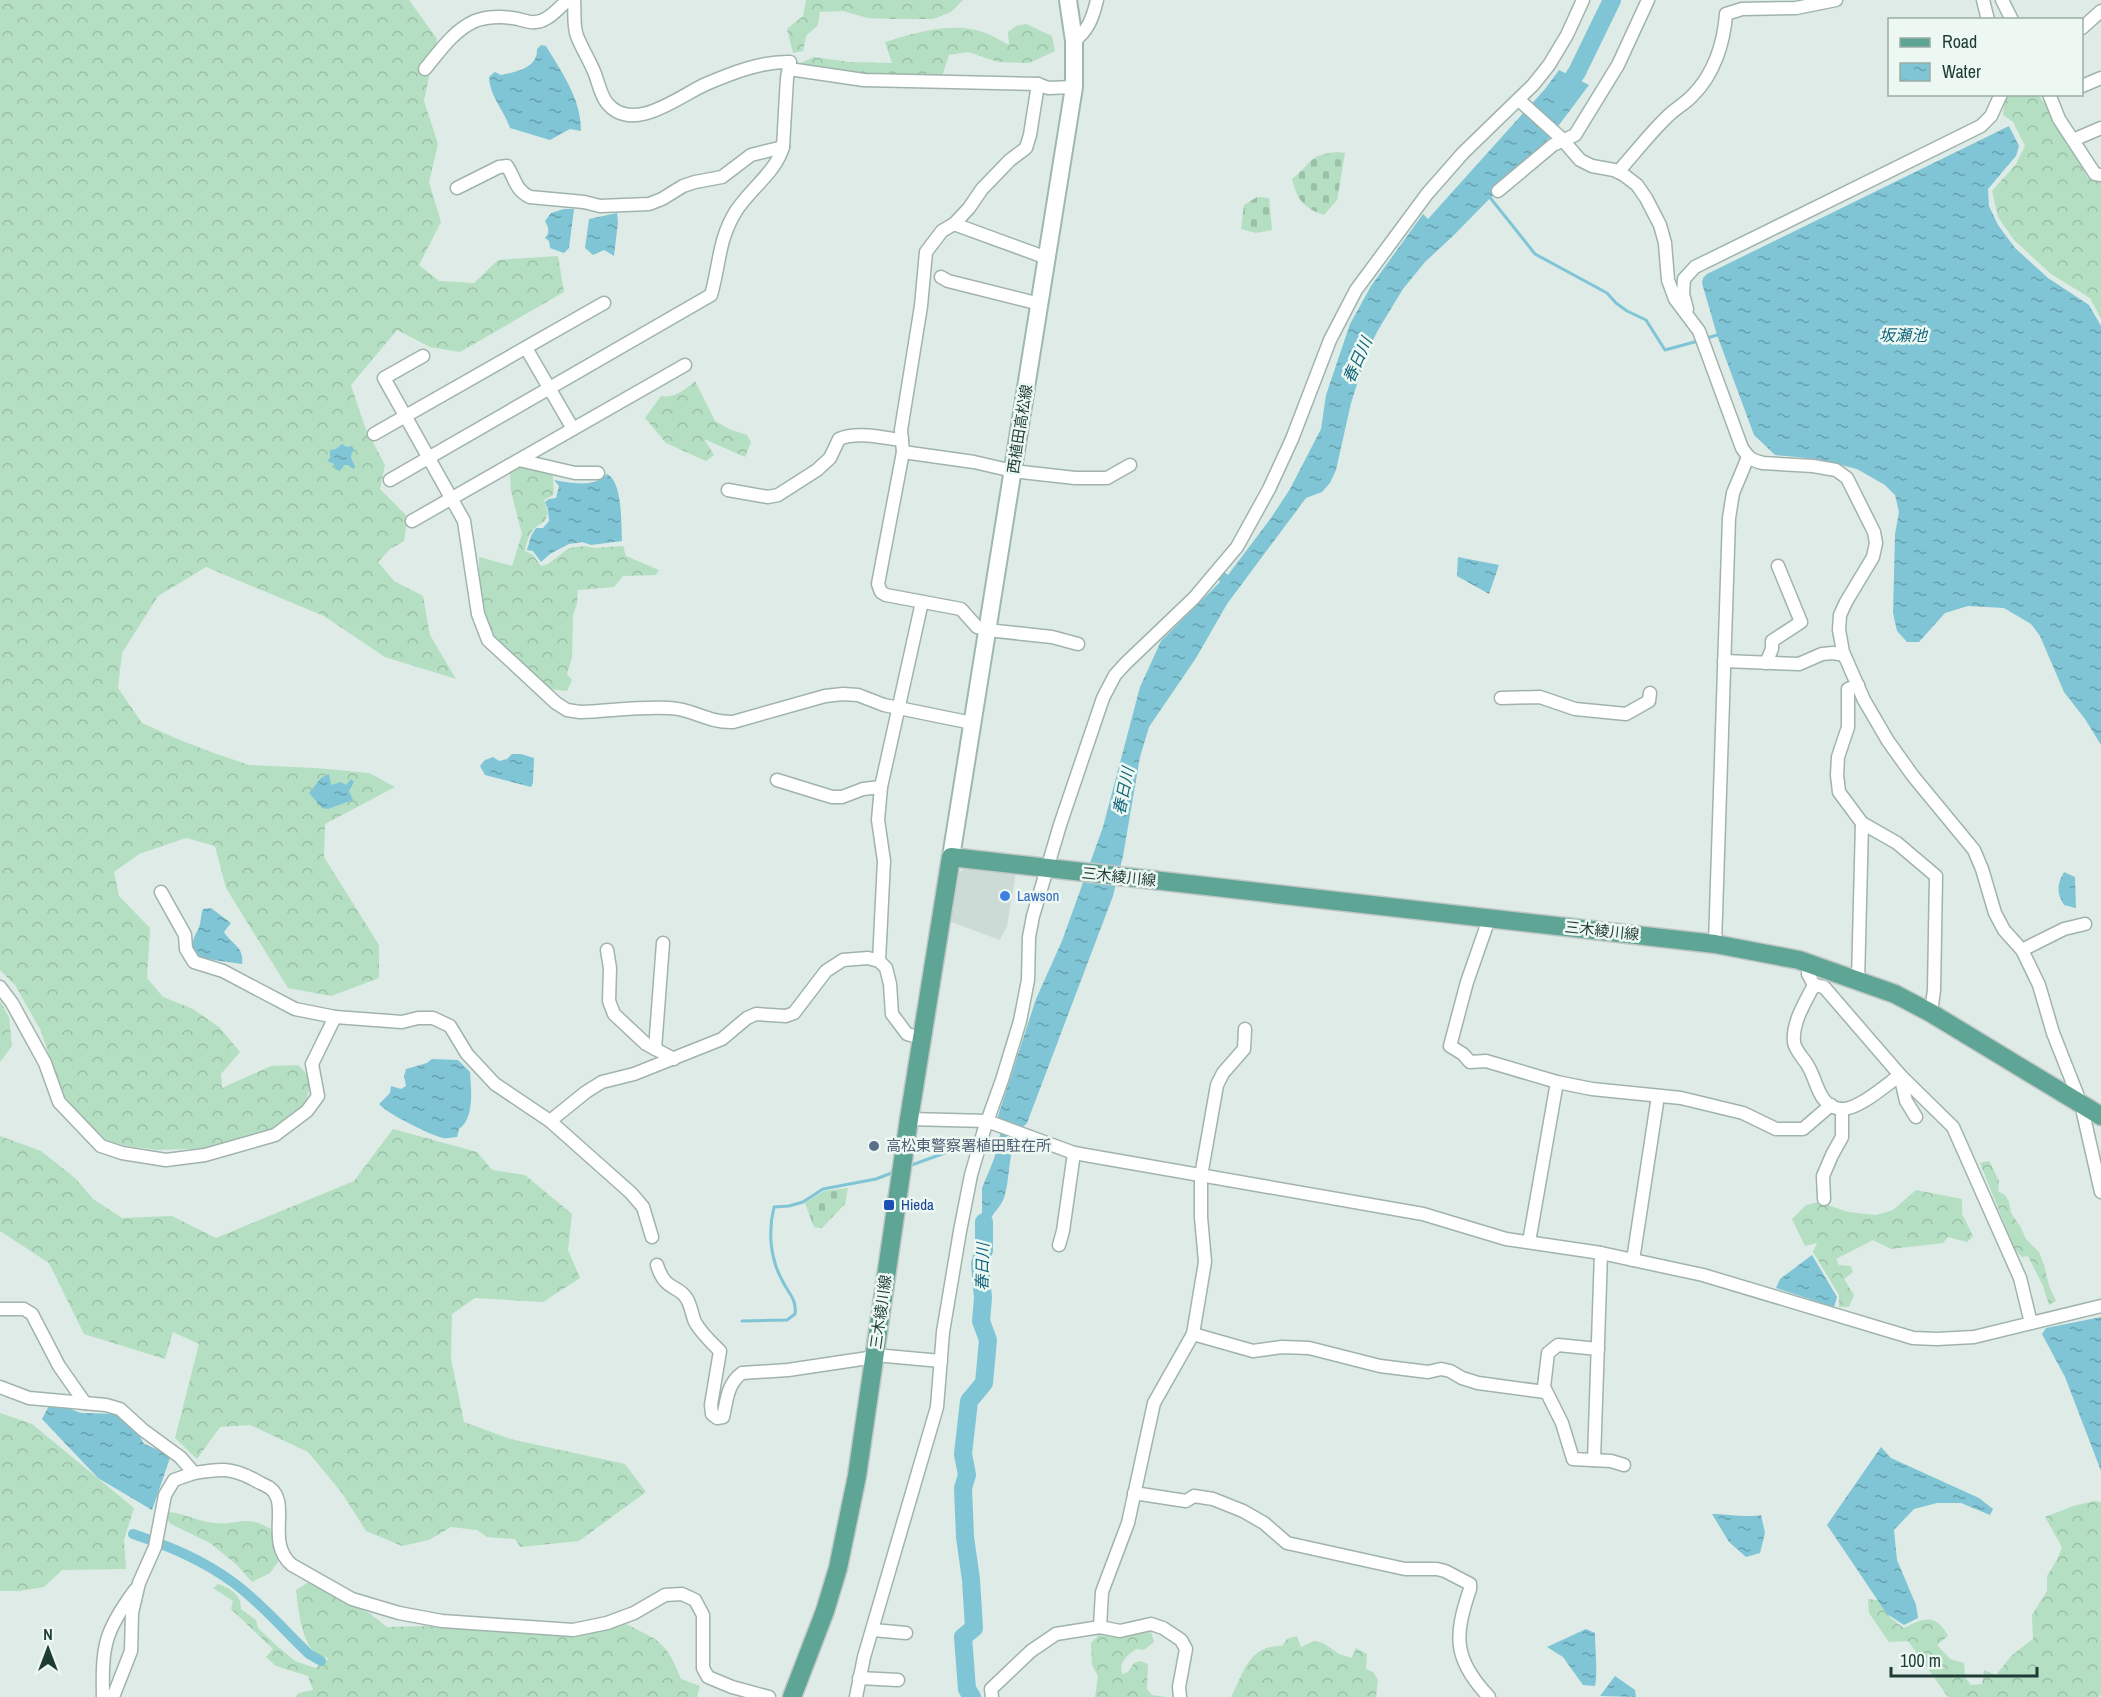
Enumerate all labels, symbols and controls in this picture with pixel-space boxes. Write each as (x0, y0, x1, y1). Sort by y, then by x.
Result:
legend (1888, 18, 2083, 96)
text: Road (1942, 29, 1977, 54)
text: Water (1942, 59, 1981, 84)
water label: 坂瀬池 (1879, 324, 1929, 346)
water label: 春日川 (1337, 332, 1378, 386)
street label: 西植田高松線 (1002, 383, 1037, 475)
water label: 春日川 (1107, 763, 1139, 817)
street label: 三木綾川線 (1081, 862, 1157, 891)
place label: Lawson (1017, 885, 1059, 906)
marker: Lawson (998, 889, 1012, 903)
street label: 三木綾川線 (1564, 916, 1640, 945)
place label: 高松東警察署植田駐在所 (886, 1135, 1051, 1156)
marker: 高松東警察署植田駐在所 (867, 1139, 881, 1153)
place label: Hieda (901, 1194, 934, 1215)
marker: Hieda (882, 1198, 896, 1212)
water label: 春日川 (971, 1241, 993, 1291)
street label: 三木綾川線 (865, 1273, 896, 1351)
north arrow (18, 1619, 78, 1679)
text: N (43, 1623, 53, 1645)
scale bar (1891, 1640, 2036, 1678)
text: 100 m (1900, 1648, 1941, 1673)

